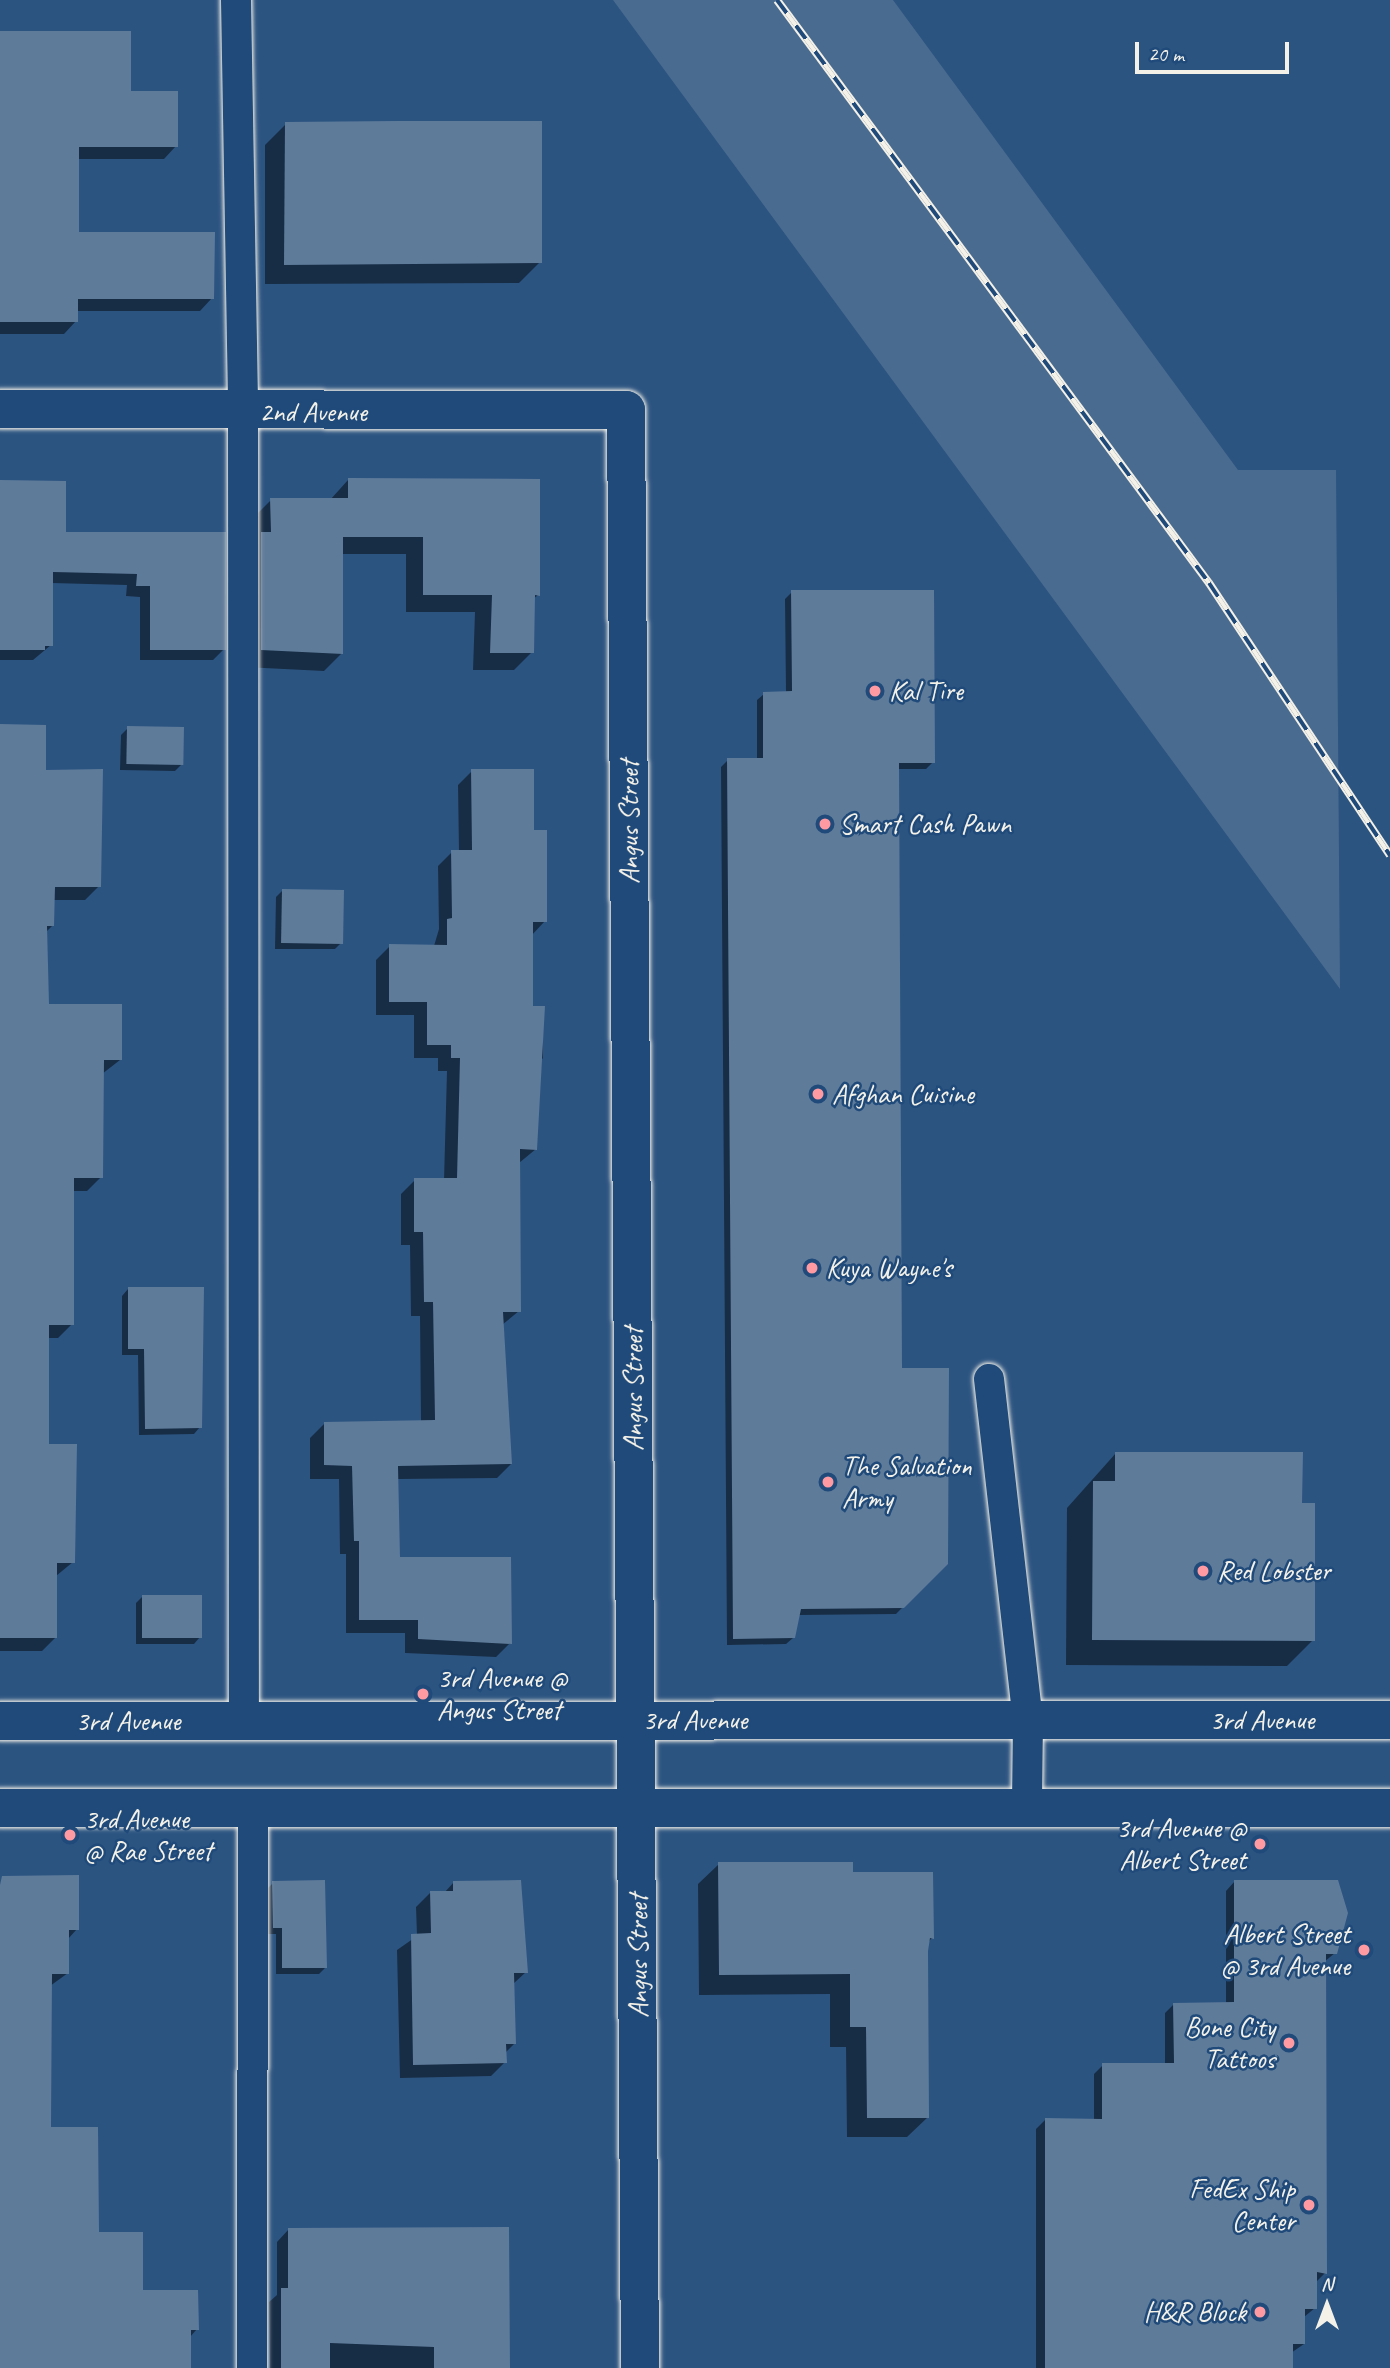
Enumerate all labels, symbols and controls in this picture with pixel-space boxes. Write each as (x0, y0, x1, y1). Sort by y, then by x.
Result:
scale bar (1138, 28, 1292, 72)
text: 20 m (1148, 41, 1184, 67)
street label: 2nd Avenue (259, 395, 367, 429)
place label: Kal Tire (889, 674, 963, 708)
marker: Kal Tire (867, 683, 883, 699)
street label: Angus Street (612, 760, 646, 884)
place label: Smart Cash Pawn (839, 807, 1012, 841)
marker: Smart Cash Pawn (817, 816, 833, 832)
place label: Afghan Cuisine (832, 1077, 973, 1111)
marker: Afghan Cuisine (810, 1086, 826, 1102)
place label: Kuya Wayne's (826, 1251, 952, 1285)
marker: Kuya Wayne's (804, 1260, 820, 1276)
street label: Angus Street (616, 1327, 650, 1451)
place label: The Salvation Army (842, 1449, 972, 1515)
marker: The Salvation Army (820, 1474, 836, 1490)
place label: Red Lobster (1217, 1554, 1331, 1588)
marker: Red Lobster (1195, 1563, 1211, 1579)
place label: 3rd Avenue @ Angus Street (437, 1661, 567, 1727)
marker: 3rd Avenue @ Angus Street (415, 1686, 431, 1702)
street label: 3rd Avenue (643, 1703, 747, 1737)
street label: 3rd Avenue (1210, 1703, 1314, 1737)
street label: 3rd Avenue (76, 1704, 180, 1738)
place label: 3rd Avenue @ Rae Street (84, 1802, 213, 1868)
place label: 3rd Avenue @ Albert Street (1116, 1811, 1246, 1877)
marker: 3rd Avenue @ Rae Street (62, 1827, 78, 1843)
marker: 3rd Avenue @ Albert Street (1252, 1836, 1268, 1852)
street label: Angus Street (621, 1894, 655, 2018)
place label: Albert Street @ 3rd Avenue (1220, 1917, 1350, 1983)
marker: Albert Street @ 3rd Avenue (1356, 1942, 1372, 1958)
place label: Bone City Tattoos (1185, 2010, 1275, 2076)
marker: Bone City Tattoos (1281, 2035, 1297, 2051)
place label: FedEx Ship Center (1188, 2172, 1295, 2238)
marker: FedEx Ship Center (1301, 2197, 1317, 2213)
north arrow (1292, 2270, 1362, 2340)
text: N (1321, 2272, 1333, 2296)
place label: H&R Block (1143, 2295, 1246, 2329)
marker: H&R Block (1252, 2304, 1268, 2320)

